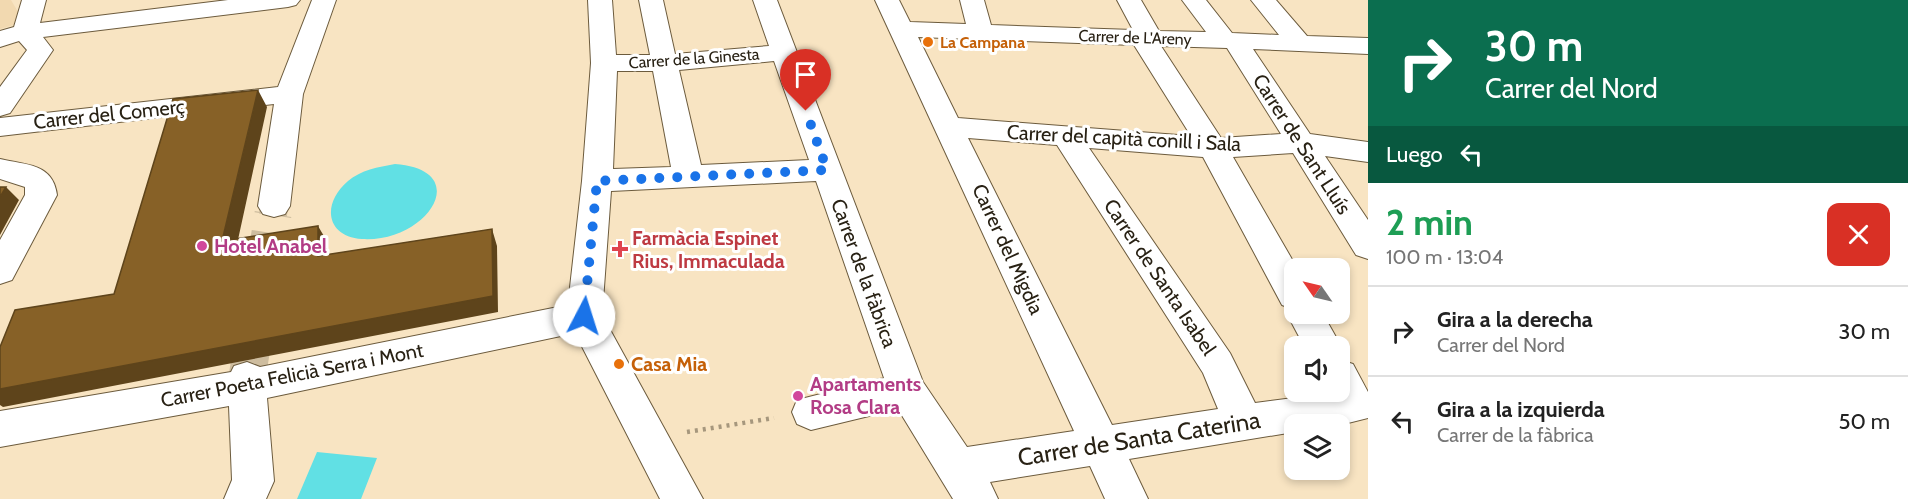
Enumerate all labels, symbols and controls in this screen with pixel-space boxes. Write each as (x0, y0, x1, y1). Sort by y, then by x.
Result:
text: 30 m (1485, 20, 1583, 72)
icon: right (1386, 24, 1464, 102)
street label: Carrer de L'Areny (1078, 26, 1192, 49)
place label: La Campana (940, 33, 1025, 52)
marker: La Campana (921, 35, 935, 49)
street label: Carrer de la Ginesta (628, 44, 760, 73)
pin (780, 49, 831, 111)
icon: arrive (789, 58, 822, 91)
street label: Carrer de Sant Lluís (1248, 69, 1356, 219)
text: Carrer del Nord (1485, 72, 1658, 105)
street label: Carrer del Comerç (32, 94, 186, 134)
street label: Carrer del capità conill i Sala (1006, 120, 1242, 156)
icon: left (1455, 138, 1488, 171)
text: Luego (1386, 141, 1443, 168)
street label: Carrer del Migdia (967, 180, 1049, 318)
street label: Carrer de Santa Isabel (1099, 194, 1221, 360)
street label: Carrer de la fàbrica (826, 195, 902, 351)
text: 2 min (1386, 200, 1473, 244)
button: close (1827, 203, 1890, 266)
place label: Farmàcia Espinet Rius, Immaculada (632, 226, 785, 273)
place label: Hotel Anabel (214, 234, 327, 258)
marker: Hotel Anabel (195, 239, 209, 253)
marker: Farmàcia Espinet Rius, Immaculada (613, 242, 627, 256)
text: 100 m · 13:04 (1386, 245, 1503, 269)
north arrow (1284, 258, 1350, 324)
map controls (1284, 258, 1350, 480)
position arrow (552, 284, 616, 348)
text: Gira a la derecha (1437, 306, 1593, 333)
icon: right (1386, 315, 1419, 348)
text: 30 m (1838, 318, 1890, 345)
text: Carrer del Nord (1437, 333, 1565, 357)
button: sound (1284, 336, 1350, 402)
street label: Carrer Poeta Felicià Serra i Mont (159, 338, 426, 412)
place label: Casa Mia (631, 352, 707, 376)
marker: Casa Mia (612, 357, 626, 371)
place label: Apartaments Rosa Clara (810, 372, 921, 419)
marker: Apartaments Rosa Clara (791, 389, 805, 403)
text: Gira a la izquierda (1437, 396, 1605, 423)
street label: Carrer de Santa Caterina (1016, 405, 1263, 472)
icon: left (1386, 405, 1419, 438)
text: 50 m (1838, 408, 1890, 435)
button: layers (1284, 414, 1350, 480)
text: Carrer de la fàbrica (1437, 423, 1593, 447)

